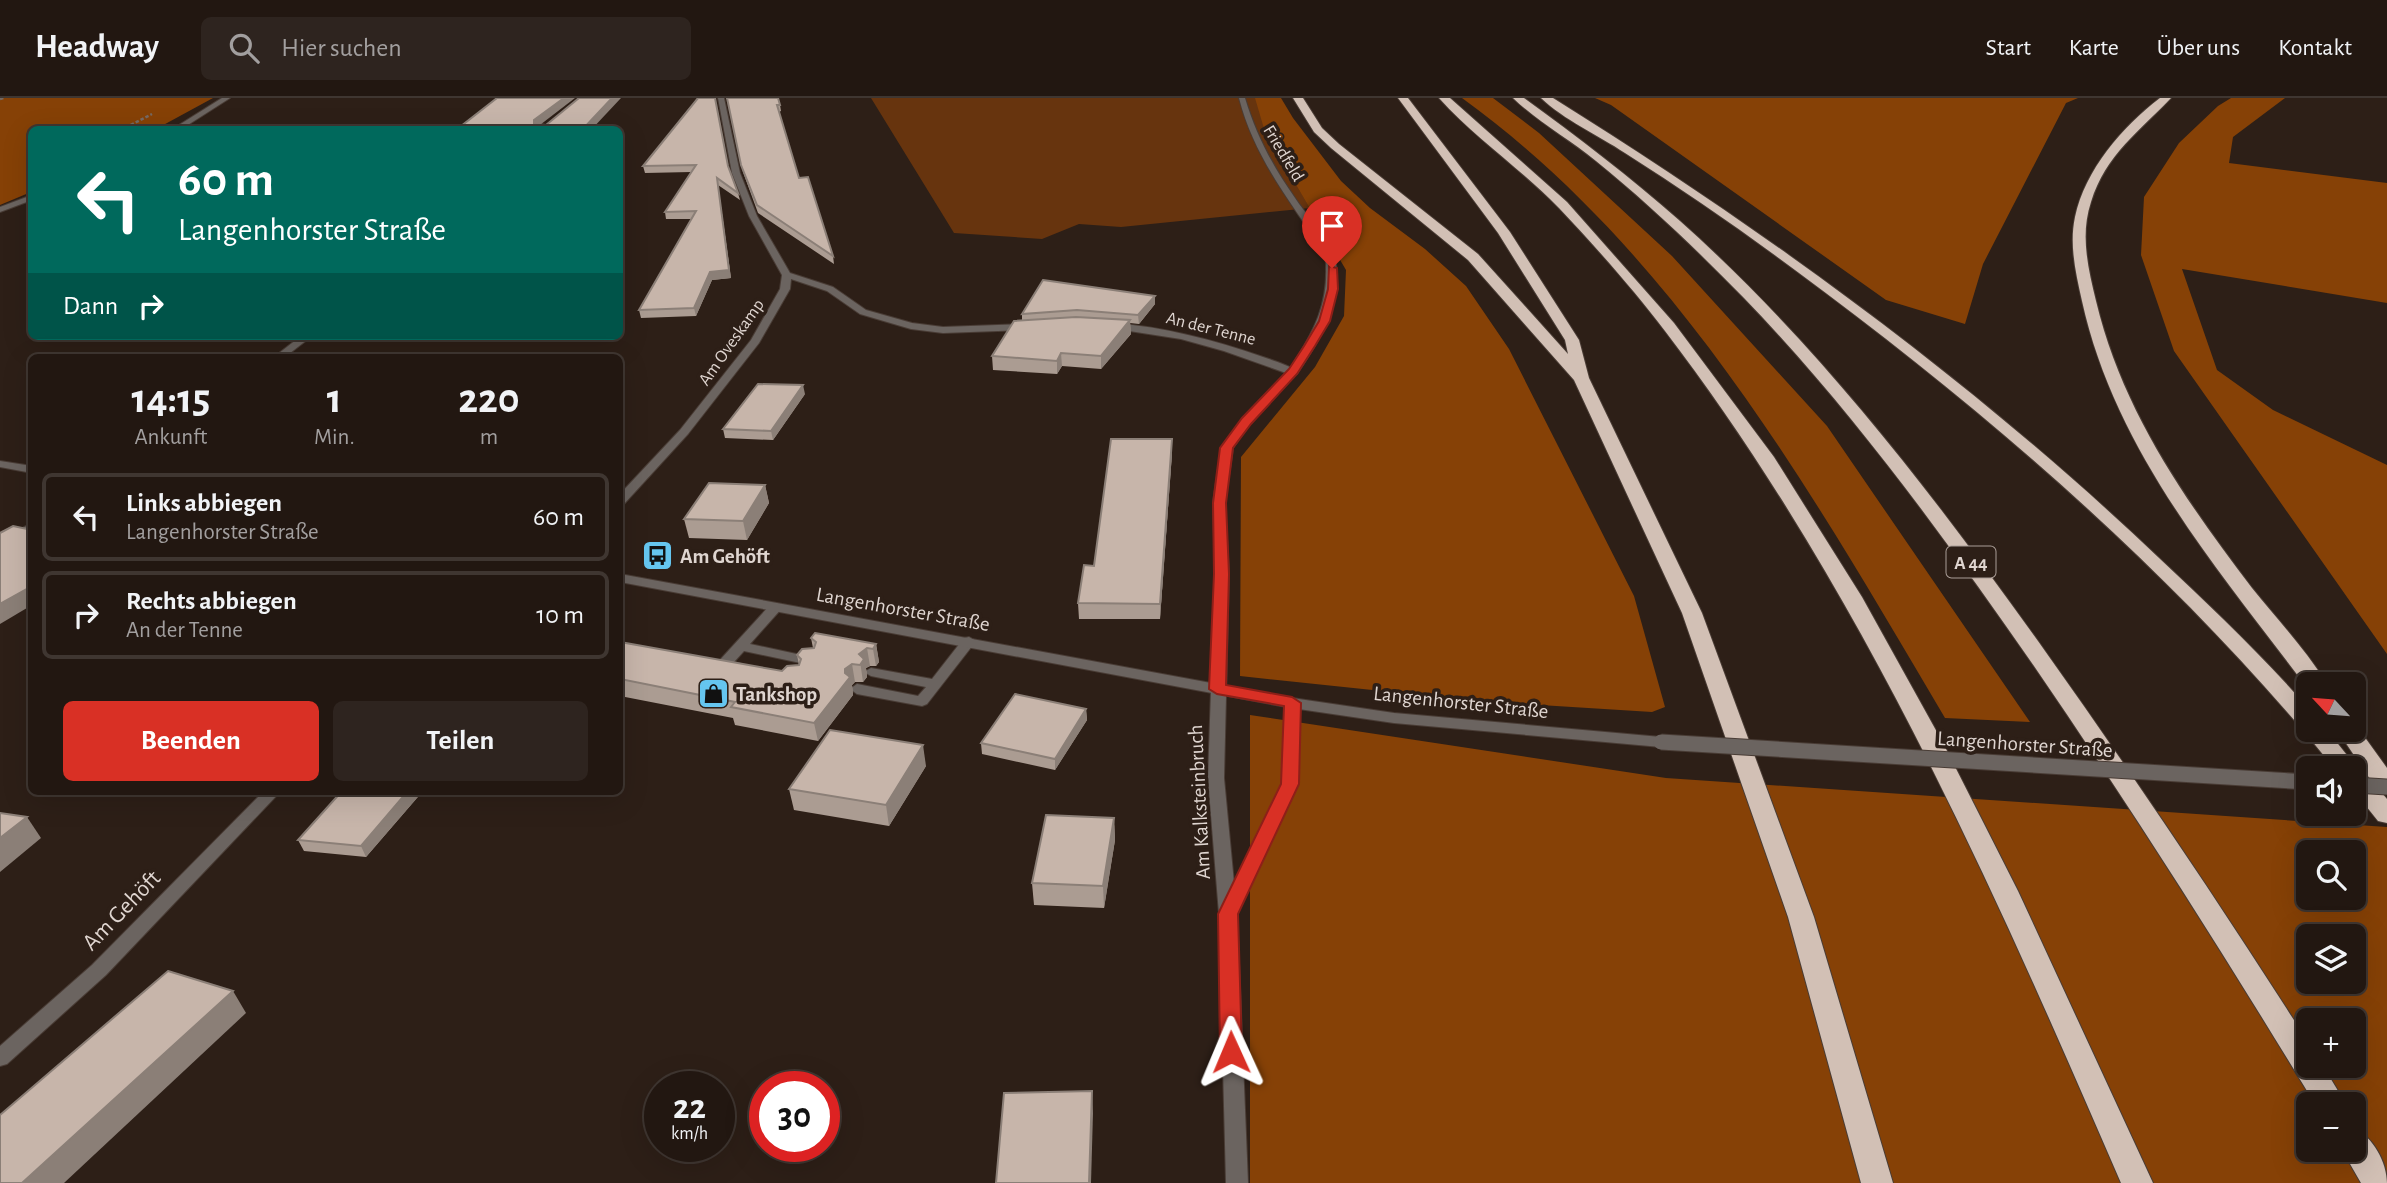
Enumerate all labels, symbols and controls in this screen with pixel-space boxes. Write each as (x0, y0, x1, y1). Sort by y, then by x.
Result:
search box (201, 17, 691, 80)
icon: search (225, 29, 263, 67)
text: Headway (35, 31, 159, 64)
text: Hier suchen (281, 35, 402, 61)
text: Start (1986, 36, 2031, 60)
text: Karte (2069, 36, 2119, 60)
text: Über uns (2157, 36, 2240, 60)
text: Kontakt (2278, 36, 2352, 60)
street label: Friedfeld (1259, 122, 1307, 185)
icon: left (63, 154, 154, 245)
text: 60 m (178, 156, 274, 205)
pin (1302, 196, 1362, 268)
icon: arrive (1313, 207, 1351, 245)
text: Langenhorster Straße (178, 214, 446, 246)
icon: right (132, 287, 170, 325)
text: Dann (63, 293, 118, 319)
street label: Am Oveskamp (696, 296, 768, 389)
street label: An der Tenne (1164, 309, 1257, 349)
text: 14:15 (131, 378, 211, 420)
text: 1 (327, 378, 342, 420)
text: 220 (458, 378, 520, 420)
text: Ankunft (134, 426, 207, 449)
text: Min. (314, 426, 355, 449)
text: m (480, 426, 498, 449)
text: Links abbiegen (126, 490, 282, 516)
icon: left (67, 498, 105, 536)
text: 60 m (533, 504, 584, 530)
text: Langenhorster Straße (126, 521, 319, 544)
bus stop icon: Am Gehöft (640, 539, 674, 573)
place label: Am Gehöft (680, 546, 770, 567)
road number: A 44 (1946, 547, 1996, 578)
street label: Langenhorster Straße (814, 584, 991, 635)
text: Rechts abbiegen (126, 588, 297, 614)
icon: right (67, 596, 105, 634)
text: 10 m (536, 602, 584, 628)
text: An der Tenne (126, 619, 243, 642)
north arrow (2296, 672, 2366, 742)
map controls (2296, 672, 2366, 1162)
shop icon: Tankshop (696, 677, 730, 711)
street label: Langenhorster Straße (1372, 683, 1550, 722)
place label: Tankshop (736, 684, 817, 705)
button: Beenden (63, 701, 319, 781)
button: Teilen (333, 701, 588, 781)
street label: Am Kalksteinbruch (1185, 724, 1214, 880)
street label: Langenhorster Straße (1936, 728, 2113, 761)
button: sound (2296, 756, 2366, 826)
button: search (2296, 840, 2366, 910)
street label: Am Gehöft (78, 866, 166, 955)
button: layers (2296, 924, 2366, 994)
button: + (2296, 1008, 2366, 1078)
position arrow (1194, 1015, 1268, 1089)
speed limit sign: 30 (749, 1071, 840, 1162)
text: 22 (673, 1090, 706, 1125)
button: − (2296, 1092, 2366, 1162)
text: km/h (671, 1125, 708, 1143)

